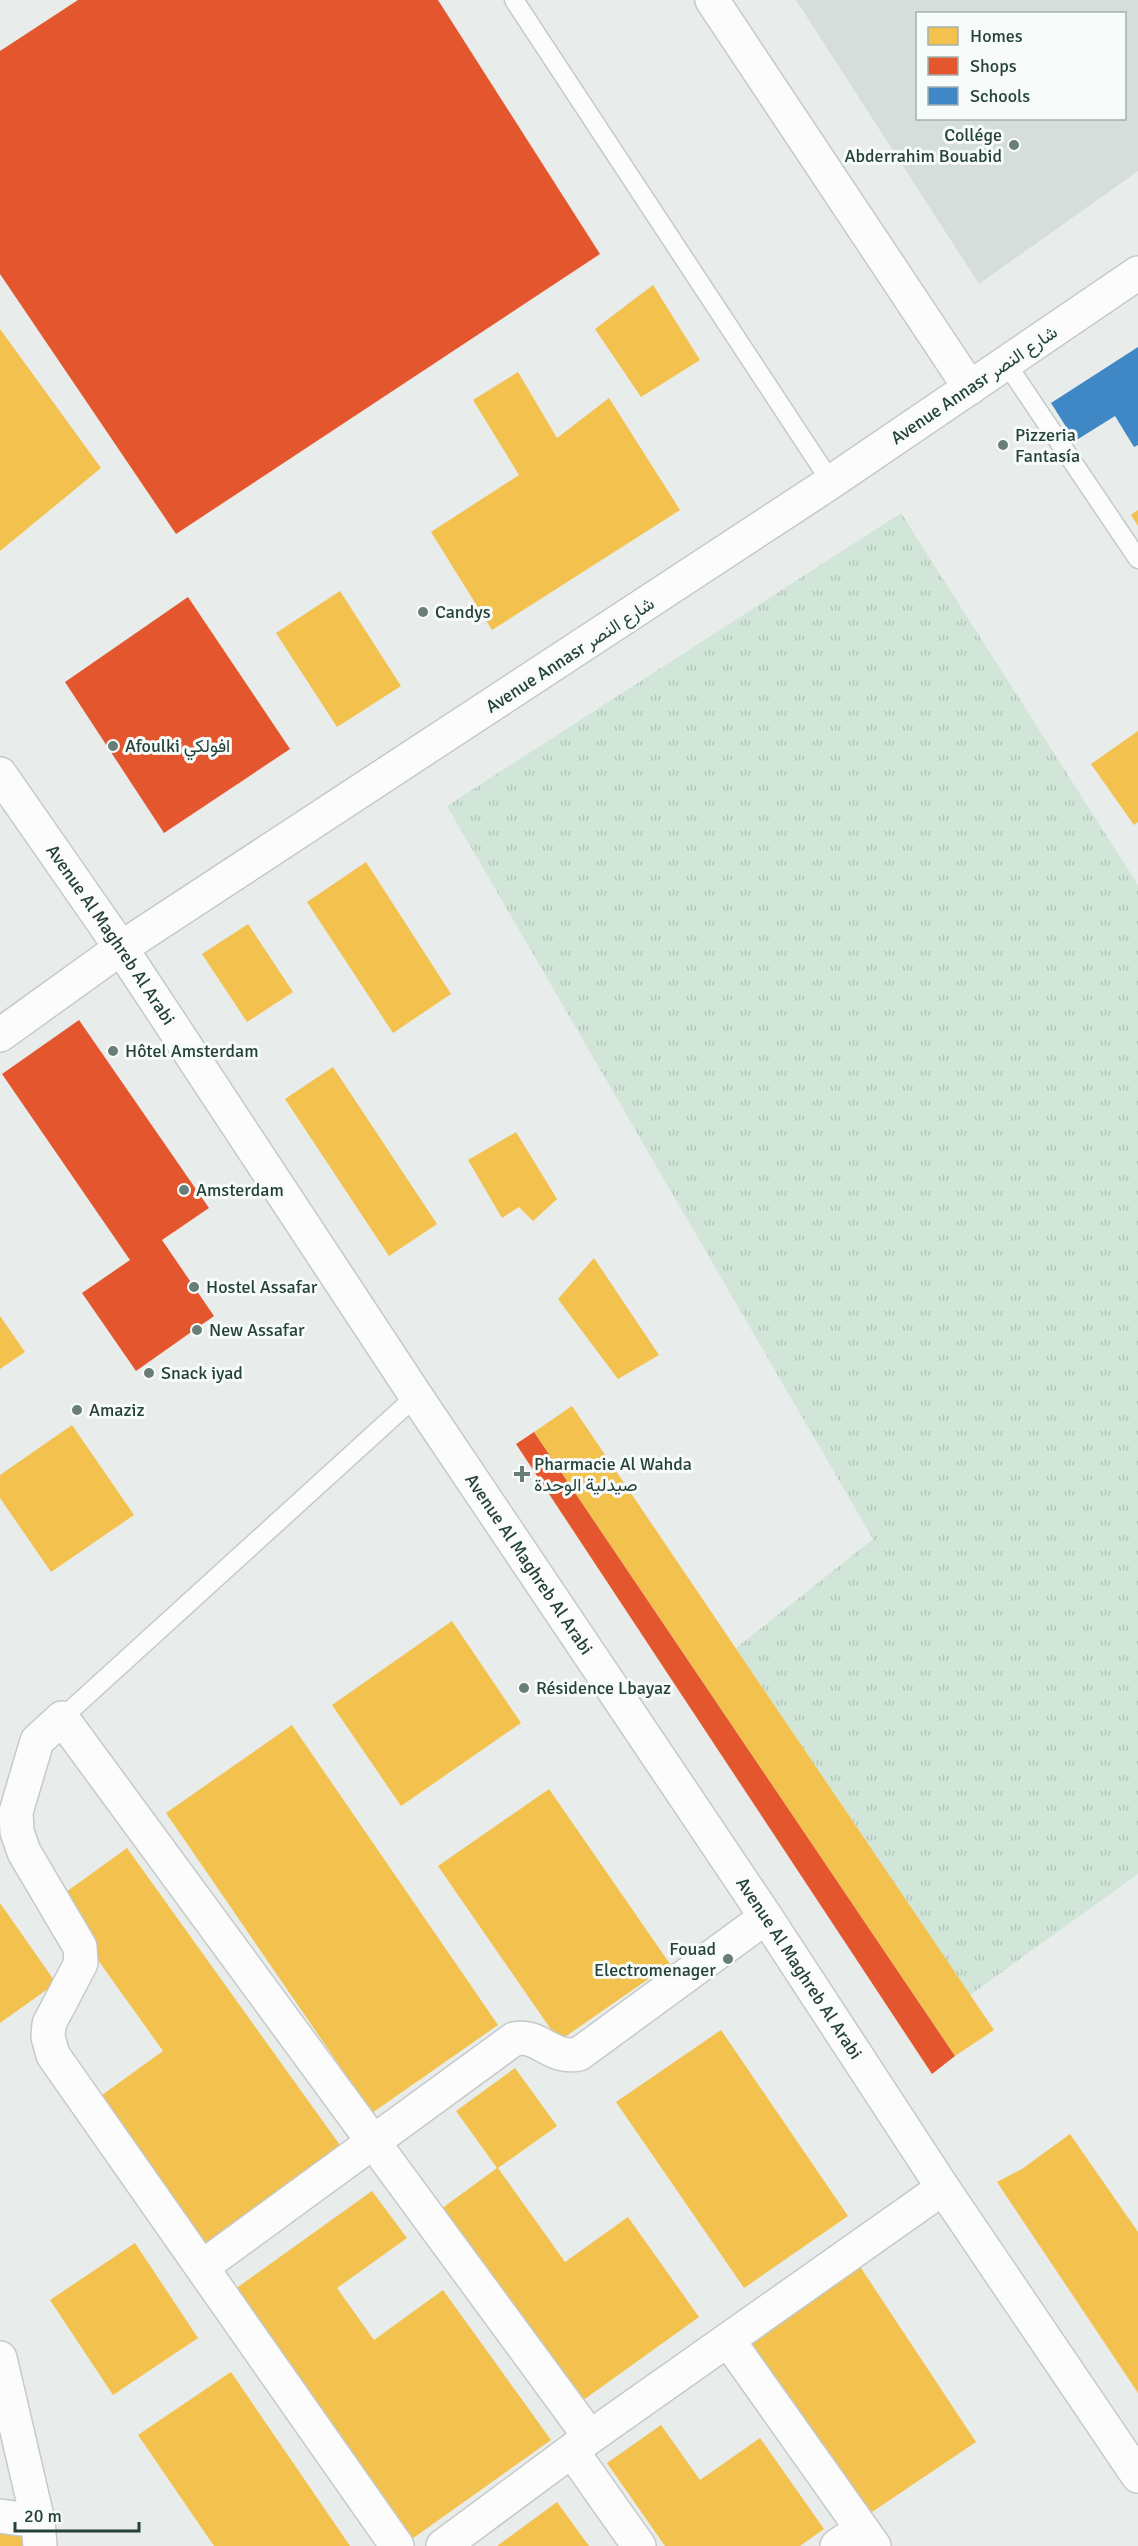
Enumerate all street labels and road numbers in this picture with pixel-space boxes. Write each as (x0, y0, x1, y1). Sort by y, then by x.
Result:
street label: Avenue Annasr شارع النصر (886, 321, 1062, 450)
street label: Avenue Annasr شارع النصر (482, 592, 659, 719)
street label: Avenue Al Maghreb Al Arabi (41, 840, 180, 1029)
street label: Avenue Al Maghreb Al Arabi (460, 1470, 598, 1659)
street label: Avenue Al Maghreb Al Arabi (731, 1873, 867, 2063)

